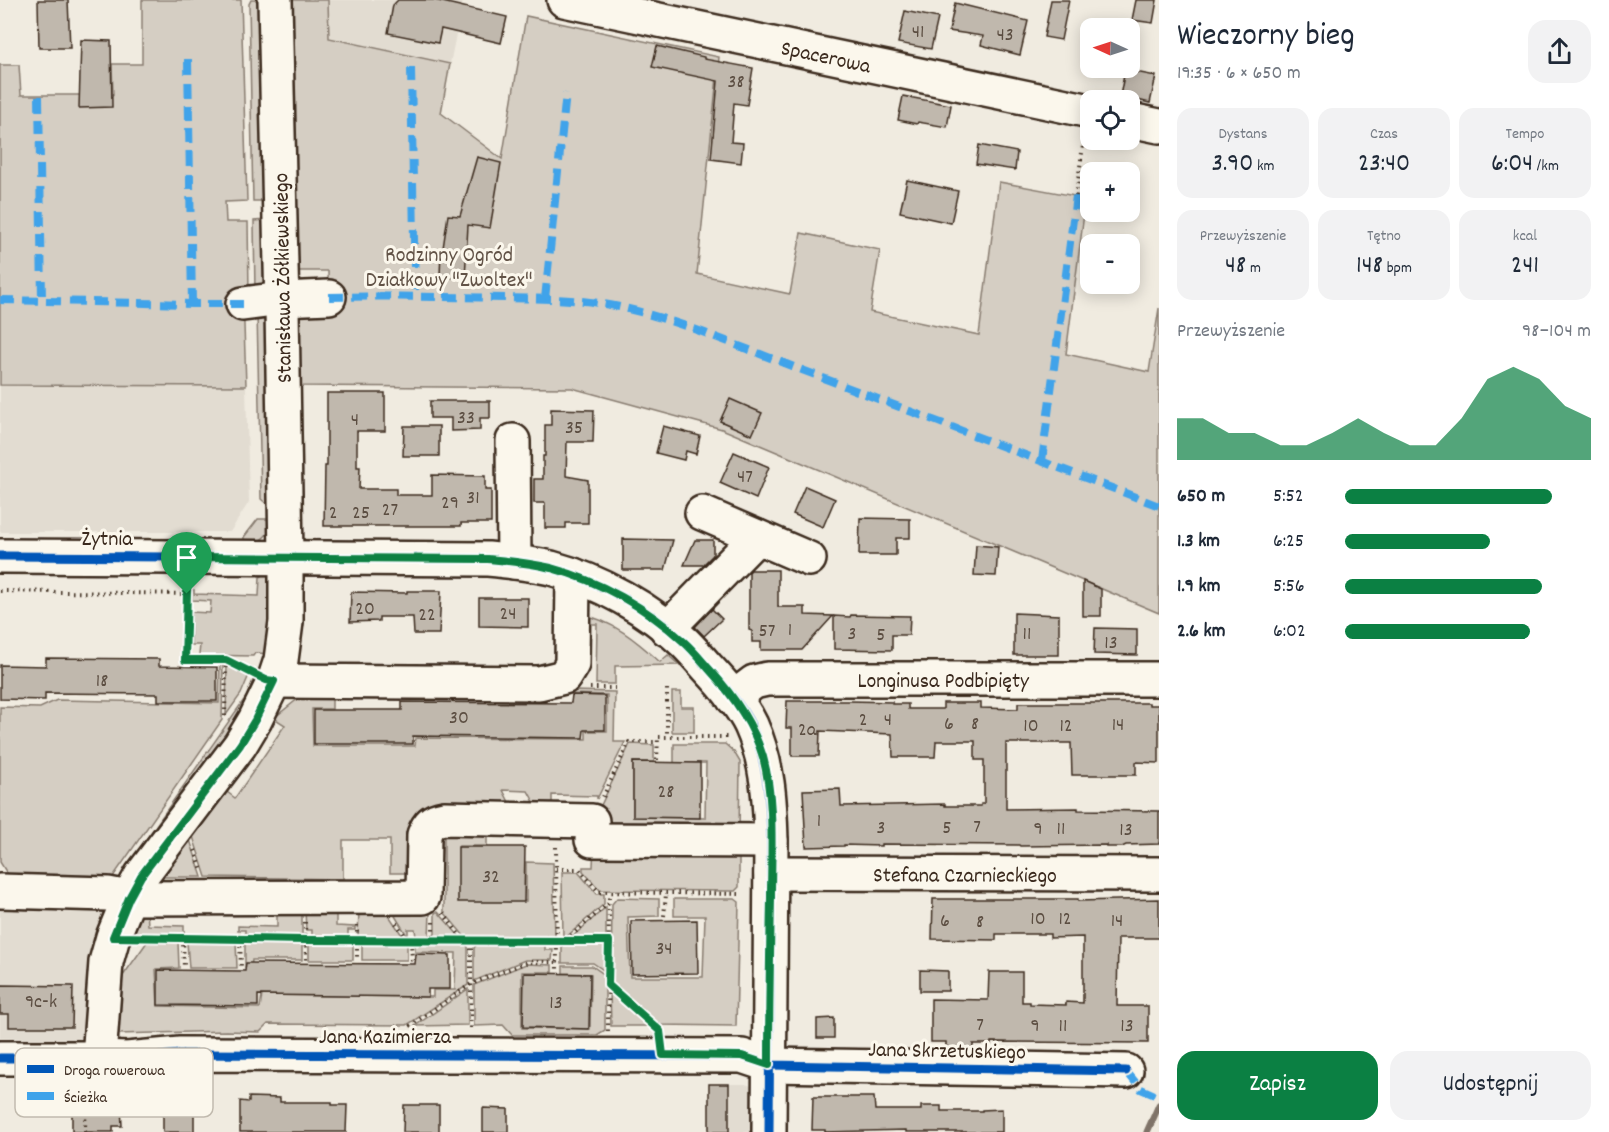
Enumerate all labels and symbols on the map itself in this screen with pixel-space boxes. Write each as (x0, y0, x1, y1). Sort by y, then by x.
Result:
north arrow (1080, 18, 1140, 78)
house number: 41 (912, 19, 924, 47)
house number: 43 (996, 22, 1014, 50)
street label: Spacerowa (778, 34, 874, 83)
house number: 38 (728, 69, 744, 97)
street label: Stanisława Żółkiewskiego (267, 172, 302, 383)
park label: Rodzinny Ogród Działkowy "Zwoltex" (365, 241, 533, 297)
house number: 33 (457, 405, 475, 433)
house number: 4 (351, 407, 359, 435)
house number: 35 (565, 415, 583, 443)
house number: 47 (737, 464, 753, 492)
house number: 31 (466, 485, 480, 513)
house number: 29 (441, 490, 459, 518)
house number: 27 (382, 497, 398, 525)
house number: 2 (329, 500, 337, 528)
house number: 25 (352, 500, 370, 528)
street label: Żytnia (81, 525, 133, 556)
pin (161, 532, 212, 594)
house number: 20 (355, 596, 375, 624)
house number: 24 (499, 601, 517, 629)
house number: 22 (418, 602, 436, 630)
house number: 1 (788, 617, 792, 645)
house number: 57 (759, 618, 775, 646)
house number: 3 (848, 621, 856, 649)
house number: 11 (1023, 621, 1031, 649)
house number: 5 (876, 622, 886, 650)
house number: 13 (1104, 630, 1118, 658)
street label: Longinusa Podbipięty (857, 667, 1030, 698)
house number: 18 (96, 668, 108, 696)
house number: 30 (449, 705, 469, 733)
house number: 2 (859, 707, 867, 735)
house number: 4 (884, 707, 892, 735)
house number: 6 (944, 711, 954, 739)
house number: 8 (971, 711, 979, 739)
house number: 14 (1112, 712, 1124, 740)
house number: 10 (1023, 713, 1039, 741)
house number: 12 (1059, 713, 1073, 741)
house number: 2a (798, 717, 817, 745)
house number: 28 (658, 779, 674, 807)
house number: 1 (817, 808, 821, 836)
house number: 7 (973, 814, 981, 842)
house number: 3 (877, 815, 885, 843)
house number: 5 (942, 815, 952, 843)
house number: 9 (1033, 816, 1043, 844)
house number: 11 (1057, 816, 1065, 844)
house number: 13 (1119, 817, 1133, 845)
street label: Stefana Czarnieckiego (873, 861, 1057, 893)
house number: 32 (482, 864, 500, 892)
house number: 10 (1030, 906, 1046, 934)
house number: 12 (1058, 906, 1072, 934)
house number: 6 (940, 908, 950, 936)
house number: 14 (1111, 908, 1123, 936)
house number: 8 (976, 909, 984, 937)
house number: 34 (655, 936, 673, 964)
house number: 9c-k (25, 989, 57, 1017)
house number: 13 (549, 990, 563, 1018)
house number: 7 (976, 1012, 984, 1040)
house number: 9 (1030, 1013, 1040, 1041)
house number: 11 (1059, 1013, 1067, 1041)
house number: 13 (1120, 1013, 1134, 1041)
street label: Jana Kazimierza (319, 1023, 452, 1054)
street label: Jana Skrzetuskiego (868, 1036, 1026, 1069)
legend (15, 1048, 213, 1117)
text: Droga rowerowa (64, 1060, 165, 1083)
text: Ścieżka (64, 1087, 108, 1110)

